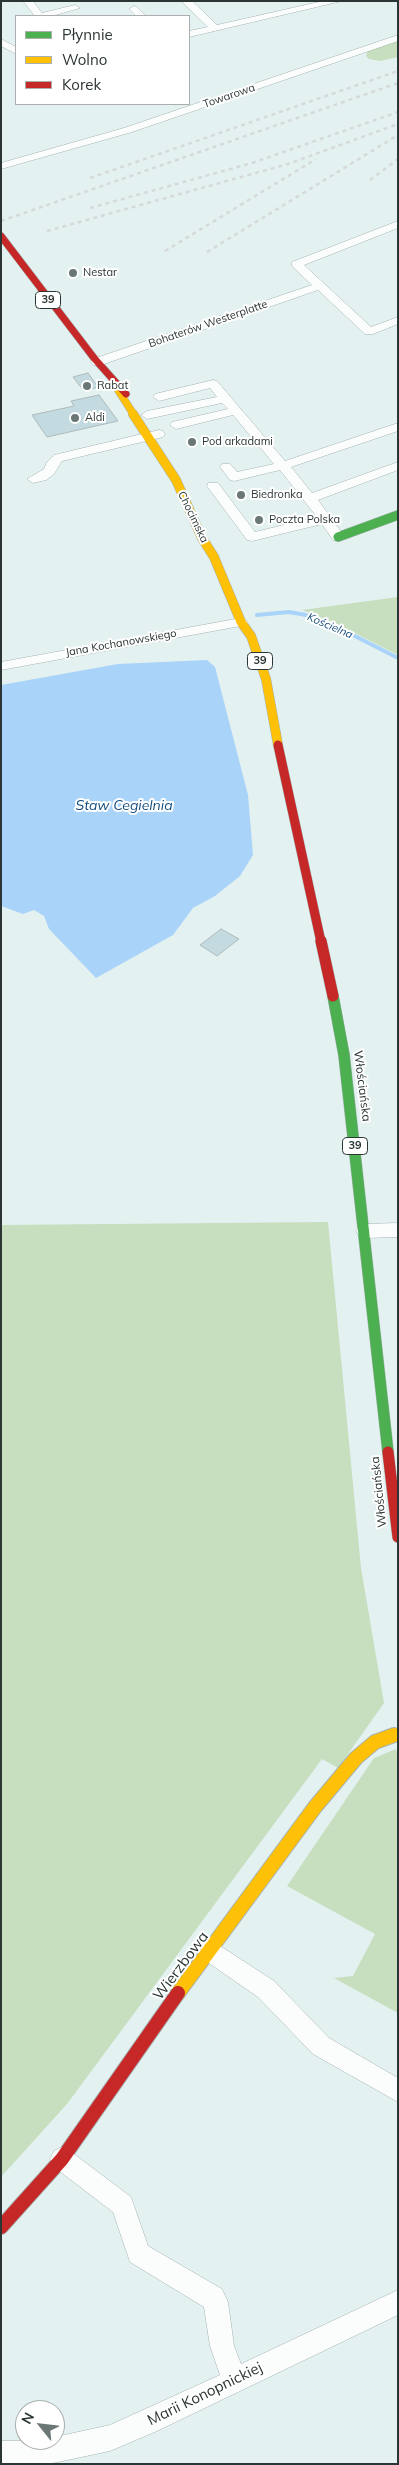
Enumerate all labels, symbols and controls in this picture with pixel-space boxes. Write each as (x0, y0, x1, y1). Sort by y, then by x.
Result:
legend (15, 15, 190, 105)
text: Płynnie (62, 25, 113, 44)
text: Wolno (62, 50, 107, 69)
text: Korek (62, 75, 101, 94)
street label: Towarowa (201, 81, 257, 111)
place label: Nestar (83, 266, 117, 280)
marker: Nestar (67, 267, 79, 279)
road number: 39 (36, 292, 60, 308)
street label: Bohaterów Westerplatte (147, 297, 269, 351)
place label: Rabat (97, 379, 128, 393)
marker: Rabat (81, 380, 93, 392)
place label: Aldi (85, 411, 105, 425)
marker: Aldi (69, 412, 81, 424)
place label: Pod arkadami (202, 435, 273, 449)
marker: Pod arkadami (186, 436, 198, 448)
place label: Biedronka (251, 488, 303, 502)
street label: Chocimska (175, 489, 211, 545)
marker: Biedronka (235, 489, 247, 501)
place label: Poczta Polska (269, 513, 340, 527)
marker: Poczta Polska (253, 514, 265, 526)
water label: Kościelna (305, 610, 355, 642)
street label: Jana Kochanowskiego (64, 627, 178, 659)
road number: 39 (248, 652, 272, 669)
water label: Staw Cegielnia (75, 798, 173, 814)
street label: Włościańska (351, 1050, 373, 1122)
road number: 39 (342, 1138, 368, 1154)
street label: Włościańska (368, 1456, 390, 1528)
street label: Wierzbowa (149, 1928, 213, 2004)
street label: Marii Konopnickiej (145, 2358, 265, 2430)
north arrow (15, 2400, 65, 2450)
text: N (17, 2409, 38, 2427)

